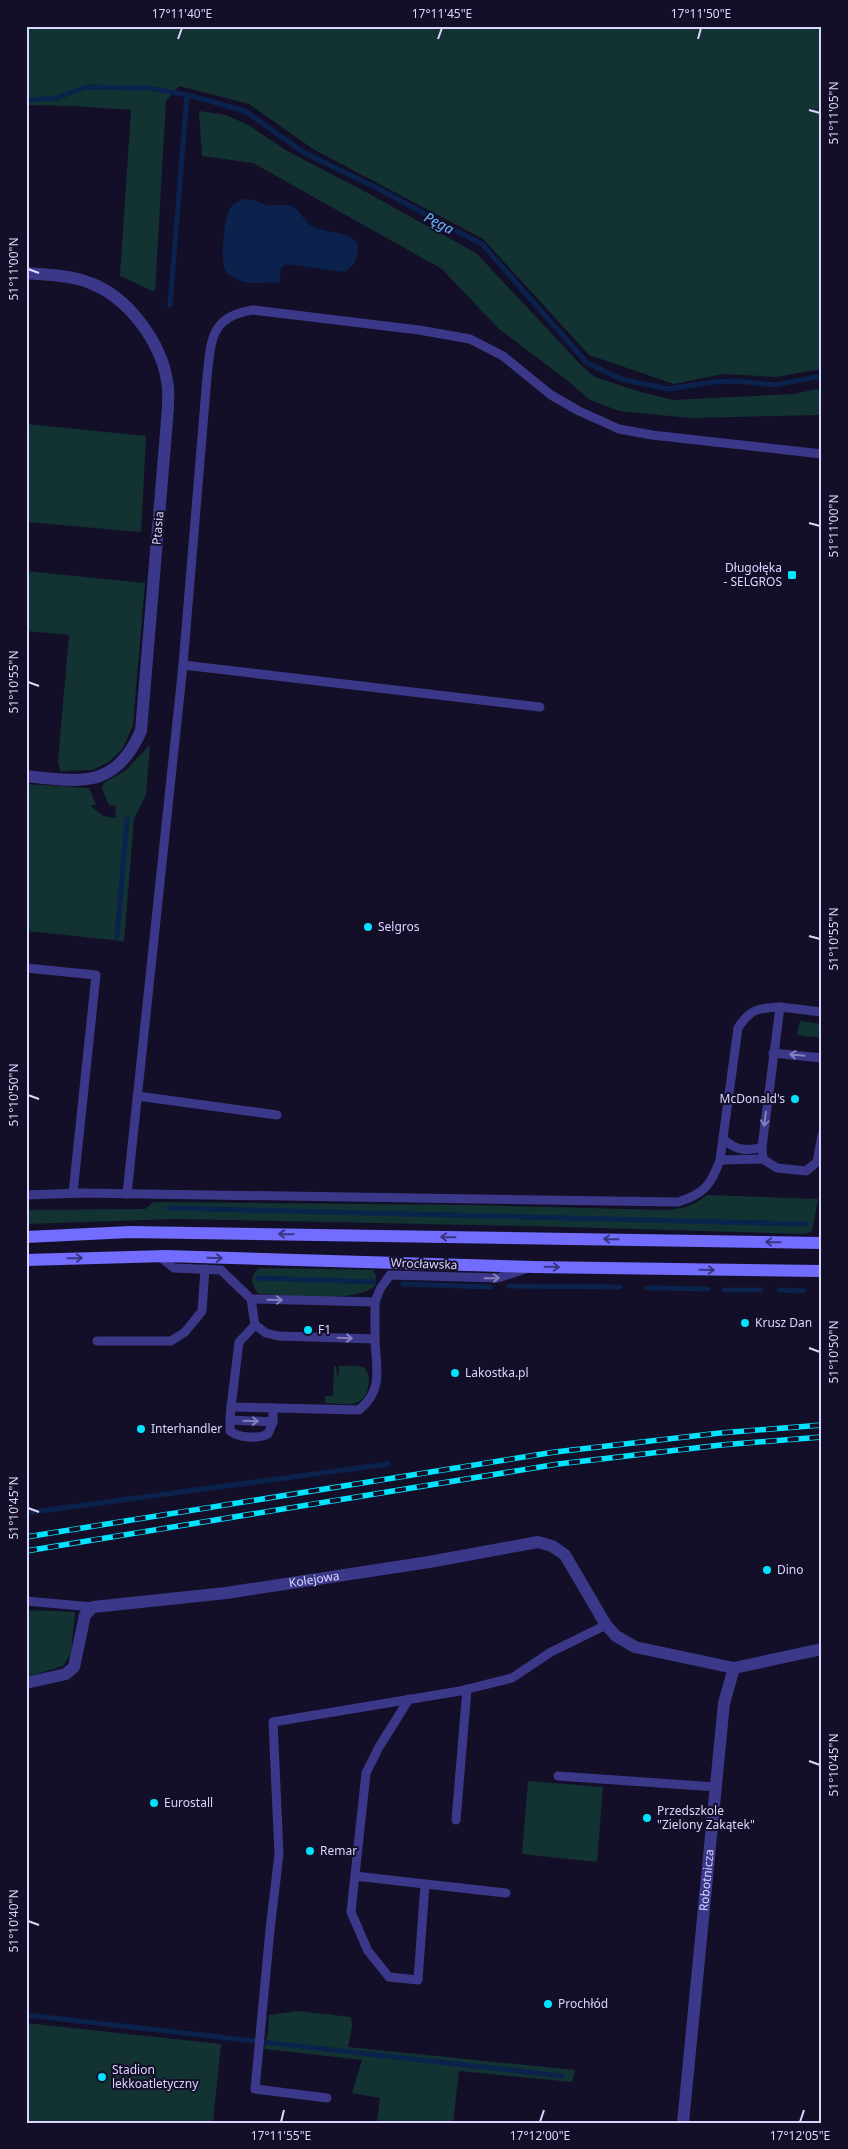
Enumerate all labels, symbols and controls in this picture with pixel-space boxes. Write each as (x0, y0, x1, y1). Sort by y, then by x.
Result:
text: 17°11'40"E (152, 5, 212, 22)
text: 17°11'45"E (412, 5, 472, 22)
text: 17°11'50"E (671, 5, 731, 22)
text: 51°11'05"N (825, 81, 842, 145)
water label: Pęga (421, 207, 457, 238)
text: 51°11'00"N (5, 237, 22, 301)
text: 51°11'00"N (825, 494, 842, 558)
street label: Ptasia (148, 510, 167, 546)
place label: Długołęka - SELGROS (724, 559, 782, 590)
marker: Długołęka - SELGROS (786, 569, 798, 581)
text: 51°10'55"N (5, 650, 22, 714)
text: 51°10'55"N (825, 907, 842, 971)
place label: Selgros (378, 918, 420, 935)
marker: Selgros (362, 921, 374, 933)
one-way arrow (790, 1050, 806, 1060)
text: 51°10'50"N (5, 1063, 22, 1127)
place label: McDonald's (720, 1090, 785, 1107)
marker: McDonald's (789, 1093, 801, 1105)
one-way arrow (760, 1110, 770, 1126)
one-way arrow (278, 1229, 294, 1239)
one-way arrow (440, 1232, 456, 1242)
one-way arrow (603, 1235, 619, 1244)
one-way arrow (765, 1237, 782, 1247)
one-way arrow (66, 1253, 83, 1263)
one-way arrow (207, 1253, 223, 1262)
street label: Wrocławska (390, 1254, 458, 1273)
one-way arrow (544, 1262, 560, 1272)
one-way arrow (699, 1265, 715, 1275)
one-way arrow (483, 1273, 499, 1283)
one-way arrow (267, 1295, 283, 1304)
place label: Krusz Dan (755, 1314, 812, 1331)
marker: Krusz Dan (739, 1317, 751, 1329)
text: 51°10'50"N (825, 1320, 842, 1384)
place label: F1 (318, 1321, 331, 1338)
marker: F1 (302, 1324, 314, 1336)
one-way arrow (337, 1334, 353, 1343)
place label: Lakostka.pl (465, 1364, 529, 1381)
marker: Lakostka.pl (449, 1367, 461, 1379)
one-way arrow (243, 1416, 259, 1426)
place label: Interhandler (151, 1420, 222, 1437)
marker: Interhandler (135, 1423, 147, 1435)
text: 51°10'45"N (5, 1476, 22, 1540)
place label: Dino (777, 1561, 804, 1578)
marker: Dino (761, 1564, 773, 1576)
street label: Kolejowa (288, 1567, 341, 1591)
text: 51°10'45"N (825, 1733, 842, 1797)
place label: Eurostall (164, 1794, 213, 1811)
marker: Eurostall (148, 1797, 160, 1809)
place label: Przedszkole "Zielony Zakątek" (657, 1802, 755, 1833)
marker: Przedszkole "Zielony Zakątek" (641, 1812, 653, 1824)
place label: Remar (320, 1842, 357, 1859)
marker: Remar (304, 1845, 316, 1857)
street label: Robotnicza (695, 1848, 718, 1912)
text: 51°10'40"N (5, 1889, 22, 1953)
place label: Prochłód (558, 1995, 608, 2012)
marker: Prochłód (542, 1998, 554, 2010)
place label: Stadion lekkoatletyczny (112, 2061, 199, 2092)
marker: Stadion lekkoatletyczny (96, 2071, 108, 2083)
text: 17°11'55"E (251, 2127, 311, 2144)
text: 17°12'00"E (510, 2127, 570, 2144)
text: 17°12'05"E (770, 2127, 830, 2144)

